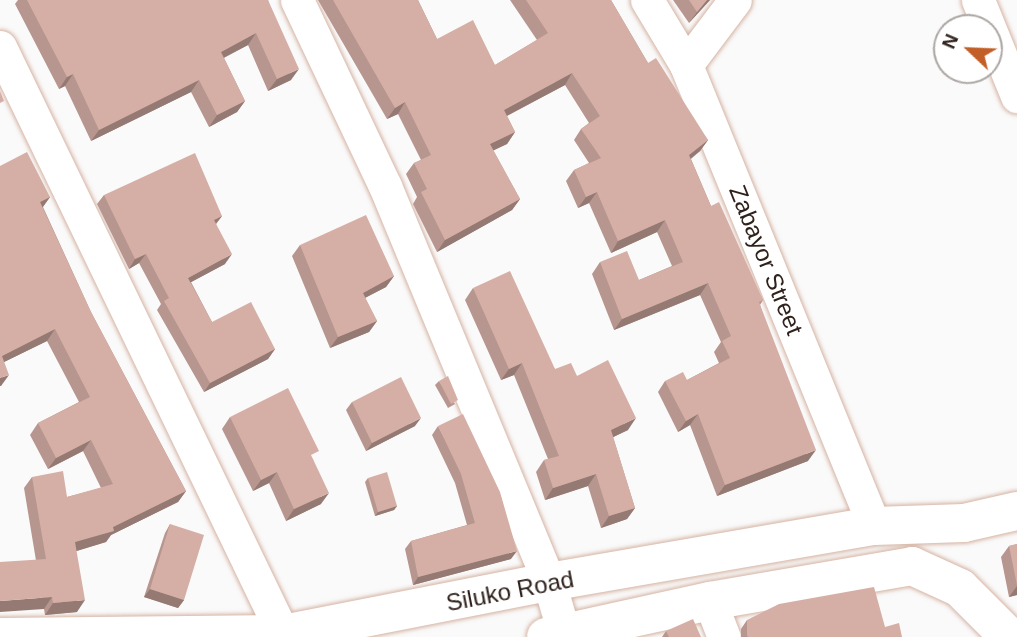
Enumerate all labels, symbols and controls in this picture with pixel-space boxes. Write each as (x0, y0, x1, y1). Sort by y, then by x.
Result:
north arrow (933, 14, 1003, 84)
text: N (938, 31, 962, 52)
street label: Zabayor Street (723, 181, 809, 339)
street label: Siluko Road (444, 565, 576, 617)

